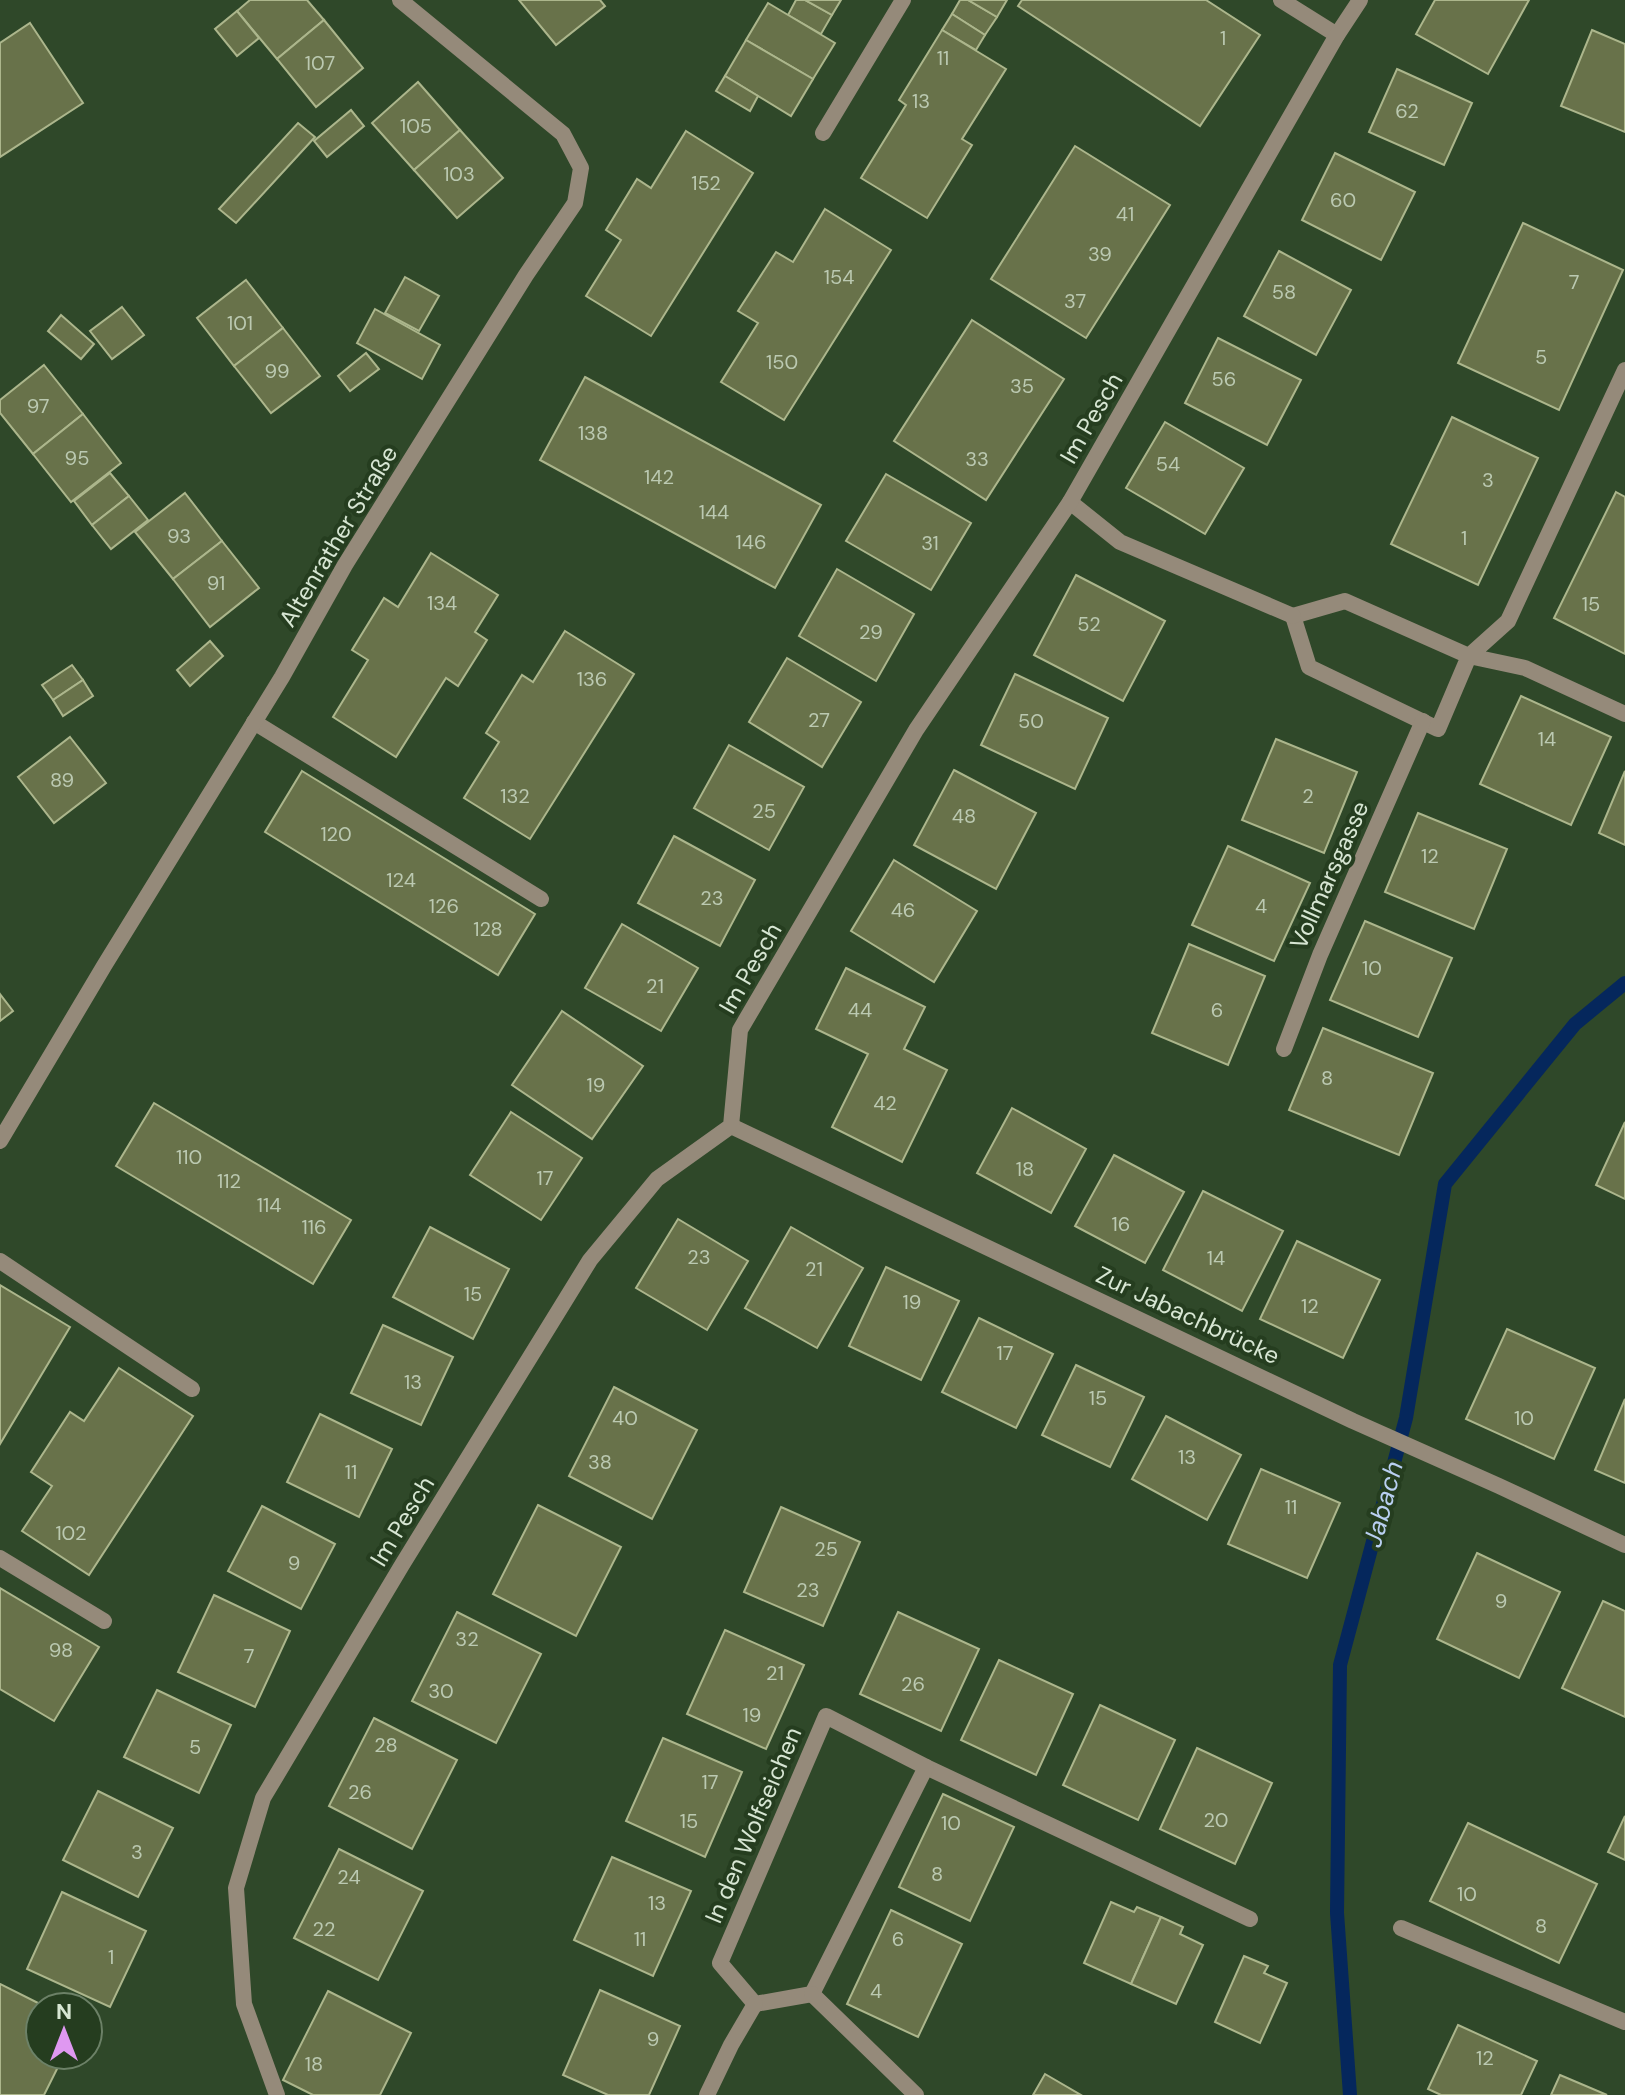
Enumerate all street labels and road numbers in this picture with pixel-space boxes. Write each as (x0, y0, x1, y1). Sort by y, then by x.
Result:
street label: Im Pesch (1053, 367, 1129, 469)
street label: Altenrather Straße (272, 440, 404, 632)
street label: Vollmarsgasse (1283, 796, 1375, 954)
street label: Im Pesch (712, 917, 788, 1019)
street label: Zur Jabachbrücke (1091, 1259, 1285, 1371)
street label: Im Pesch (363, 1470, 441, 1572)
street label: In den Wolfseichen (698, 1722, 808, 1928)

